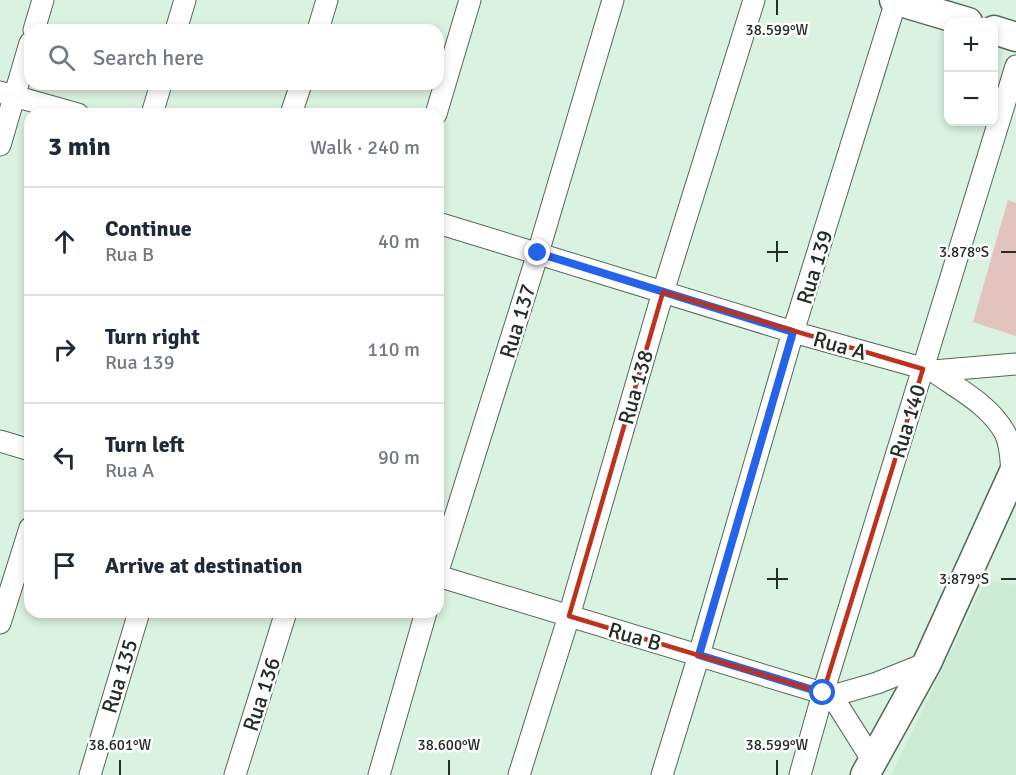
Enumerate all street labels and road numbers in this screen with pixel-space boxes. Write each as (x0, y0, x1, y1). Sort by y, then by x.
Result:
street label: Rua 139 (790, 227, 839, 308)
street label: Rua 137 (493, 281, 542, 362)
street label: Rua A (810, 325, 870, 366)
street label: Rua 138 (612, 347, 659, 428)
street label: Rua 140 (883, 381, 932, 462)
street label: Rua B (605, 616, 665, 657)
street label: Rua 135 (95, 636, 144, 717)
street label: Rua 136 (237, 654, 286, 735)

